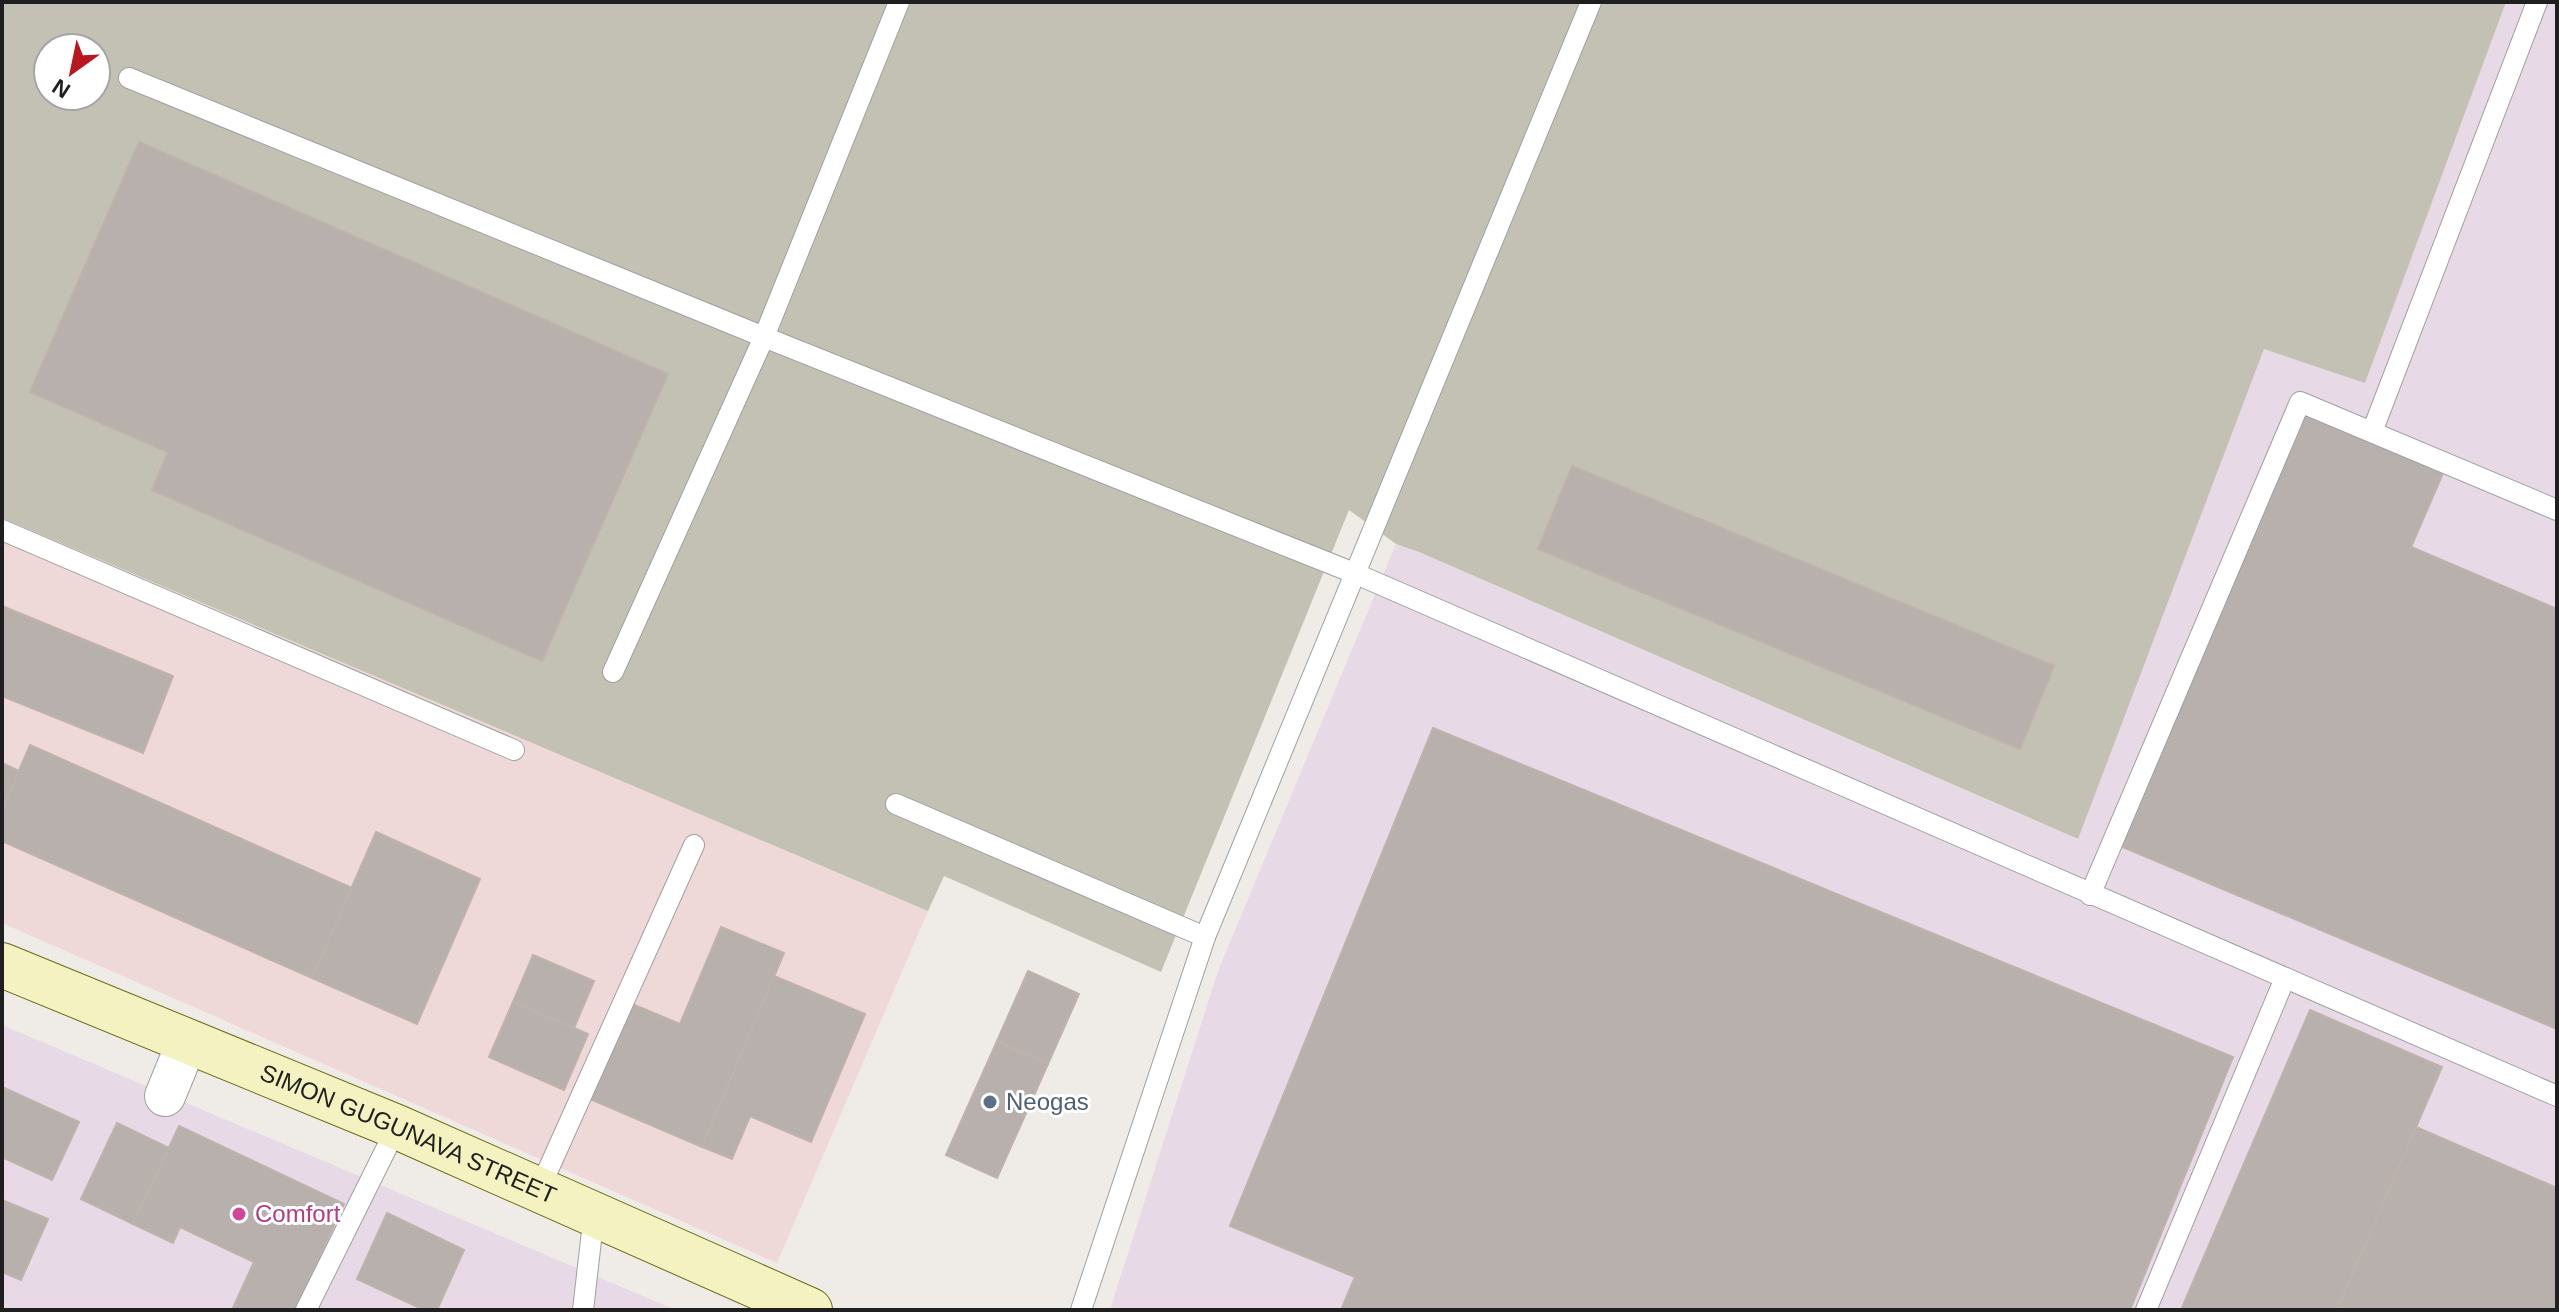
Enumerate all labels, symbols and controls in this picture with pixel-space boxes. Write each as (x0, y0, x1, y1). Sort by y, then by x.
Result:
north arrow (32, 32, 112, 112)
text: N (48, 74, 75, 103)
street label: SIMON GUGUNAVA STREET (256, 1058, 561, 1209)
place label: Neogas (1006, 1088, 1089, 1115)
marker: Neogas (981, 1093, 999, 1111)
place label: Comfort (255, 1200, 341, 1227)
marker: Comfort (230, 1205, 248, 1223)

